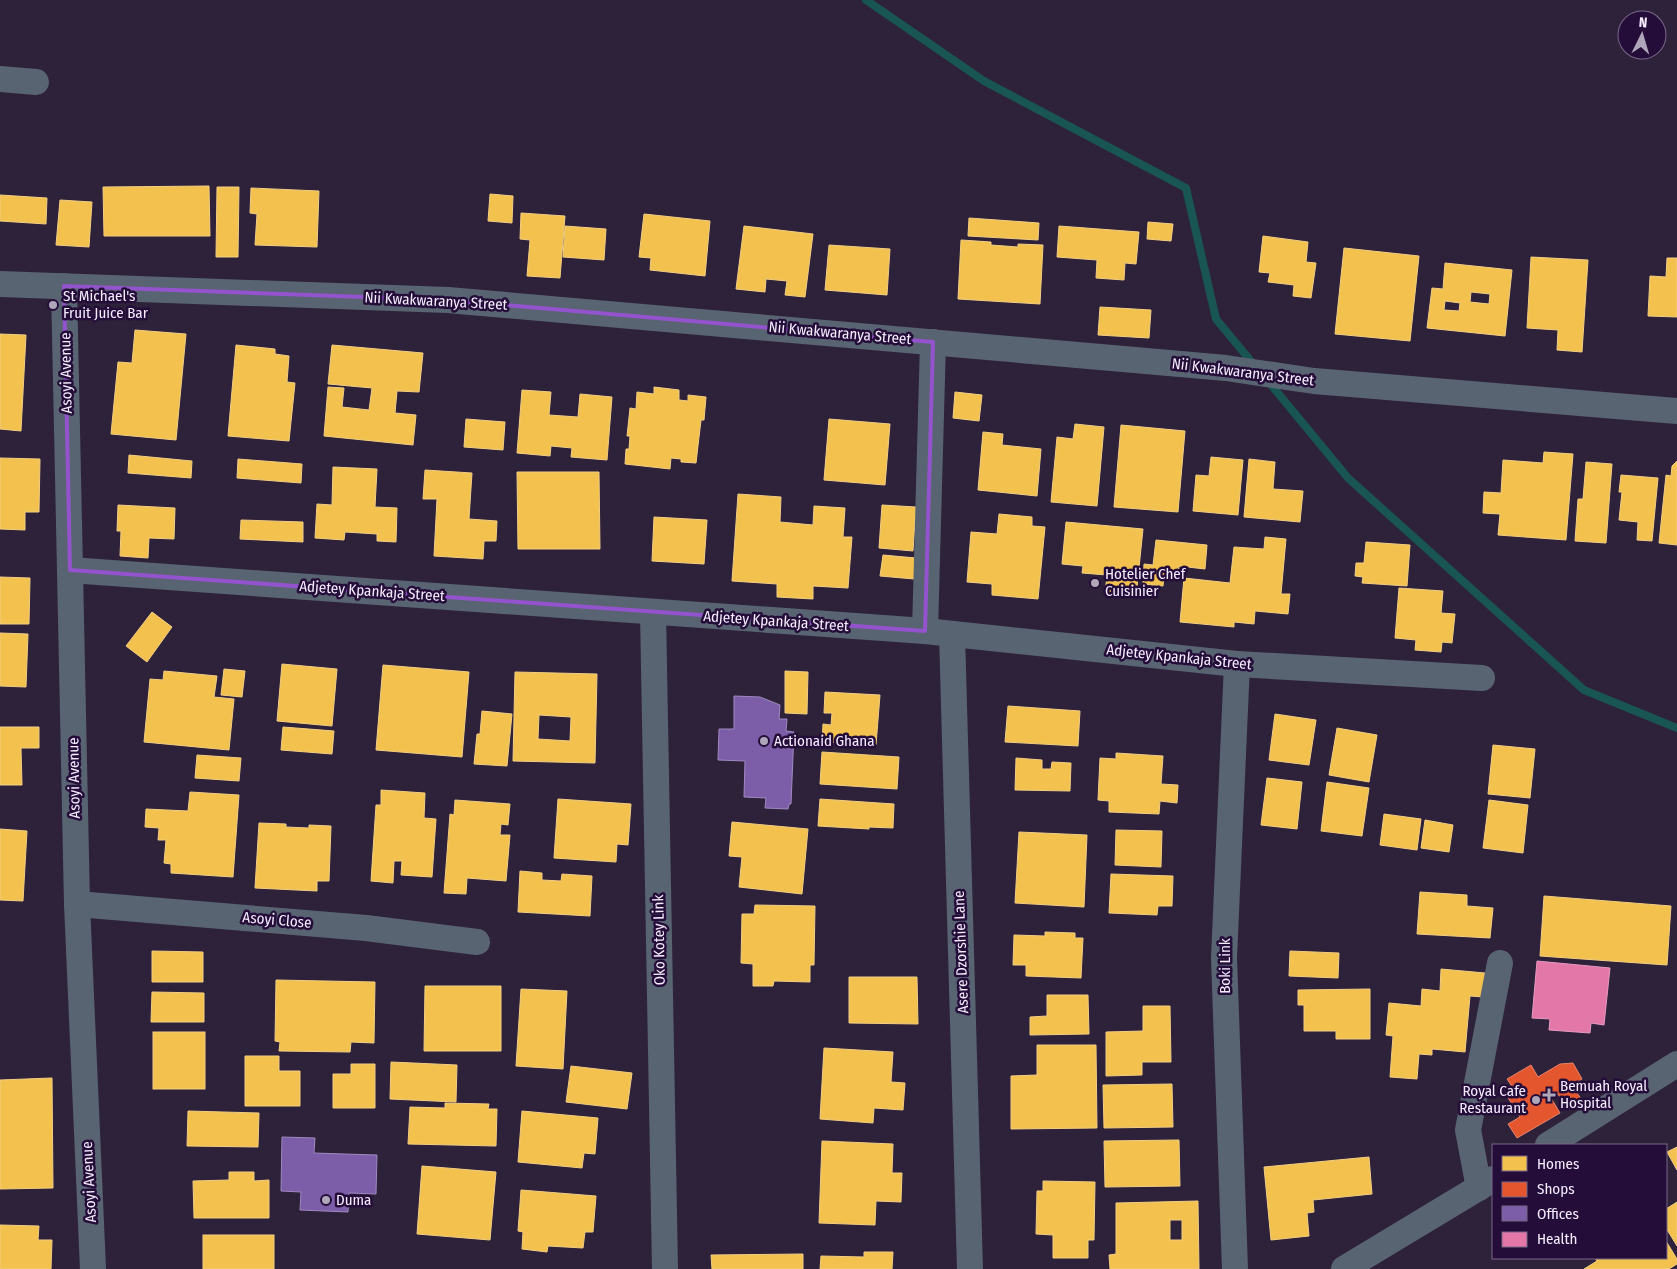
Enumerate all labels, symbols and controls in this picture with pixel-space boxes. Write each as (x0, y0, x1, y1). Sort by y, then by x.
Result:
north arrow (1617, 10, 1667, 60)
text: N (1638, 14, 1648, 31)
place label: St Michael's Fruit Juice Bar (63, 287, 149, 322)
street label: Nii Kwakwaranya Street (364, 288, 508, 314)
marker: St Michael's Fruit Juice Bar (47, 299, 59, 311)
street label: Nii Kwakwaranya Street (768, 318, 912, 348)
street label: Asoyi Avenue (56, 332, 76, 414)
street label: Nii Kwakwaranya Street (1171, 354, 1315, 390)
place label: Hotelier Chef Cuisinier (1105, 565, 1187, 600)
street label: Adjetey Kpankaja Street (299, 577, 445, 605)
marker: Hotelier Chef Cuisinier (1089, 577, 1101, 589)
street label: Adjetey Kpankaja Street (703, 607, 849, 635)
street label: Adjetey Kpankaja Street (1106, 640, 1253, 674)
place label: Actionaid Ghana (774, 732, 875, 750)
marker: Actionaid Ghana (758, 735, 770, 747)
street label: Asoyi Avenue (64, 737, 84, 819)
street label: Asere Dzorshie Lane (950, 890, 972, 1014)
street label: Oko Kotey Link (649, 894, 669, 986)
street label: Asoyi Close (242, 908, 312, 932)
street label: Boki Link (1216, 938, 1234, 994)
place label: Bemuah Royal Hospital (1560, 1077, 1647, 1112)
place label: Royal Cafe Restaurant (1459, 1082, 1526, 1117)
marker: Bemuah Royal Hospital (1542, 1088, 1556, 1102)
marker: Royal Cafe Restaurant (1530, 1094, 1542, 1106)
street label: Asoyi Avenue (78, 1141, 100, 1223)
legend (1492, 1144, 1667, 1259)
text: Homes (1537, 1155, 1579, 1173)
text: Shops (1537, 1180, 1575, 1198)
place label: Duma (336, 1191, 371, 1209)
marker: Duma (320, 1194, 332, 1206)
text: Offices (1537, 1205, 1579, 1223)
text: Health (1537, 1230, 1577, 1248)

